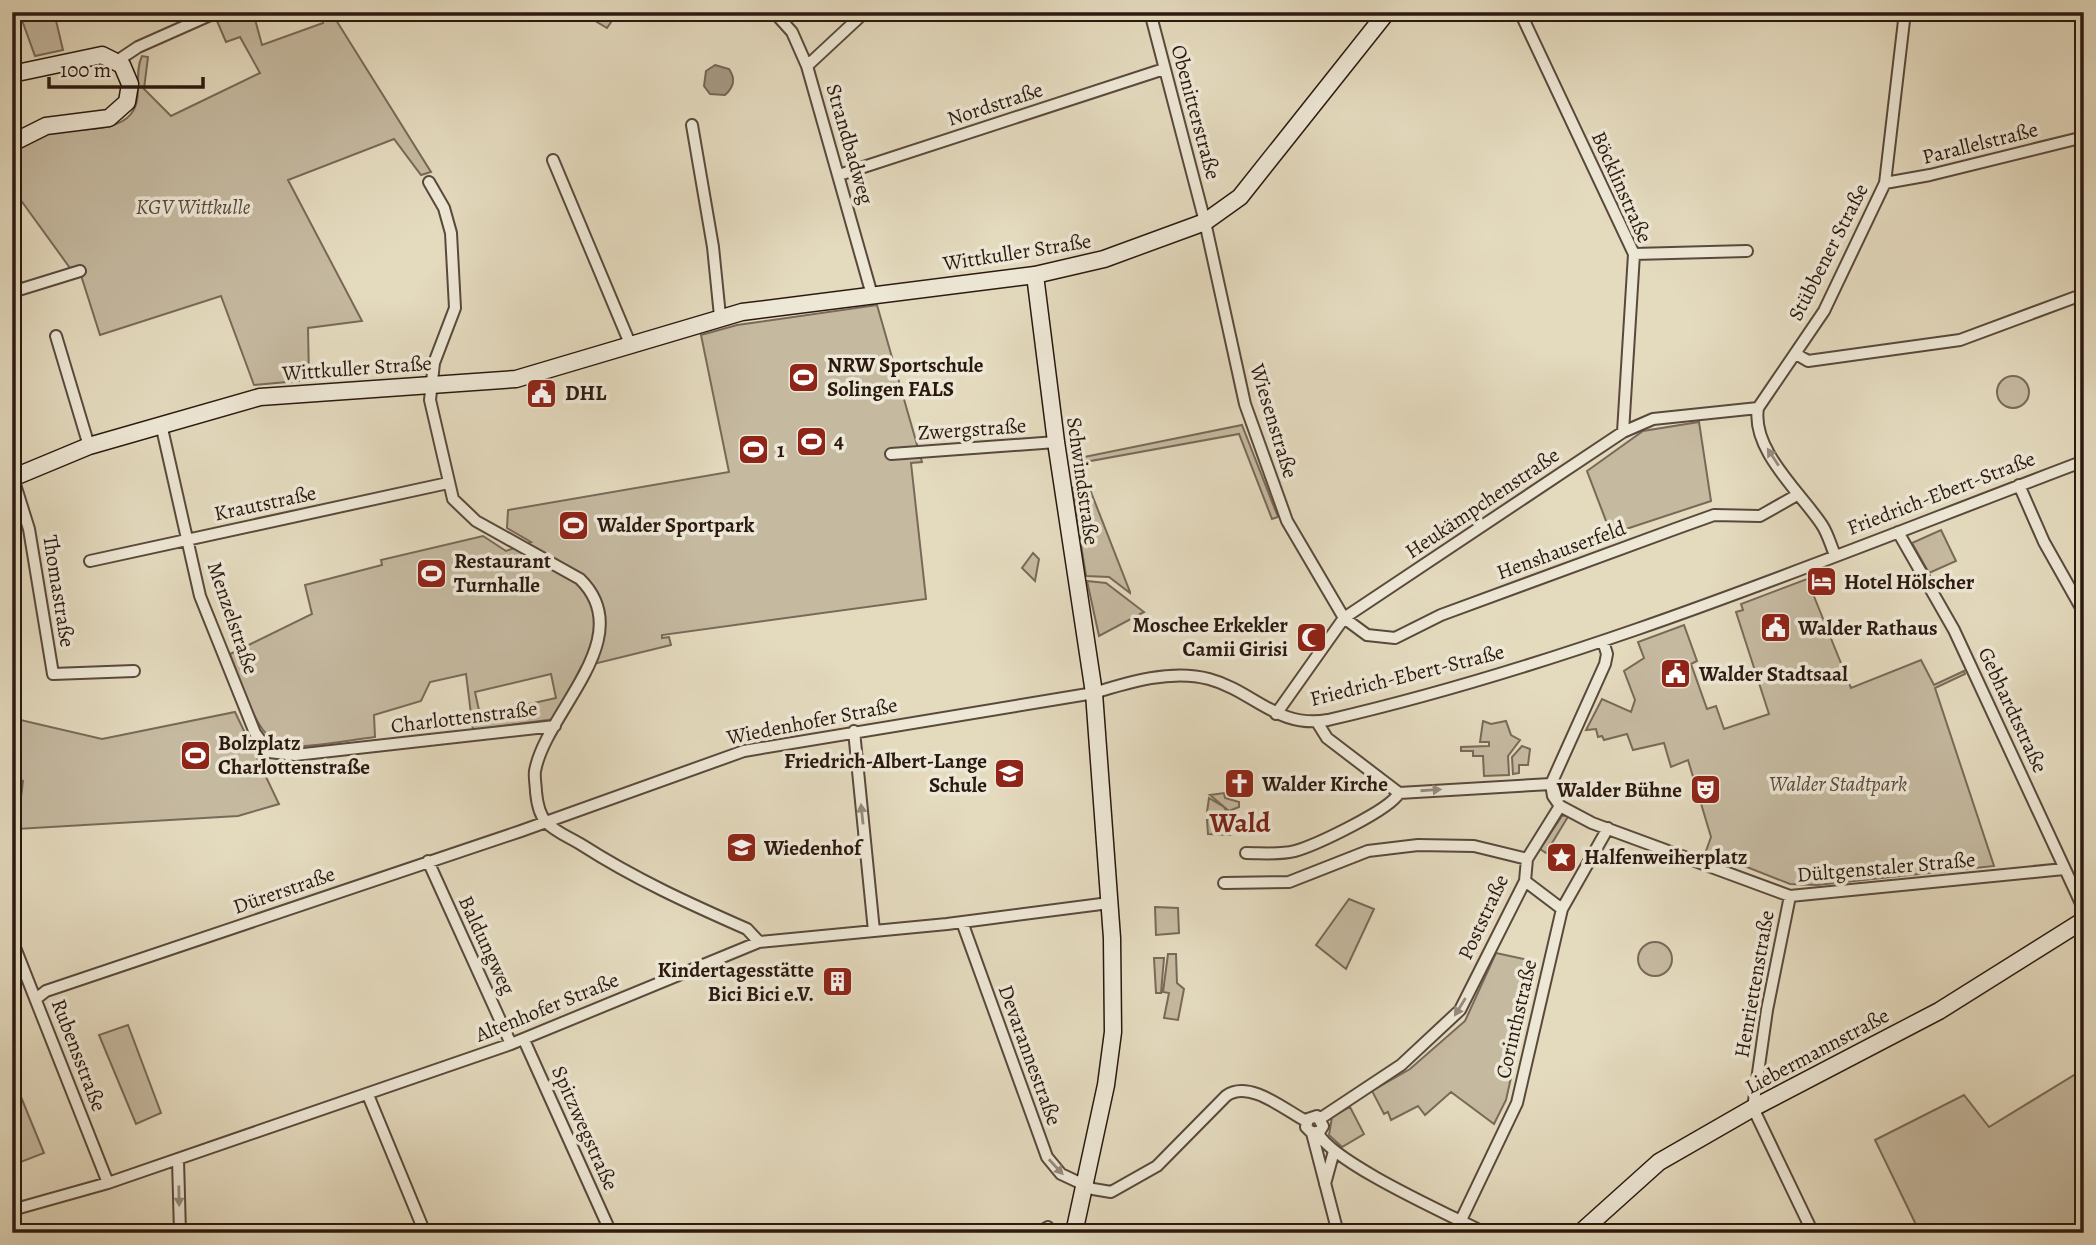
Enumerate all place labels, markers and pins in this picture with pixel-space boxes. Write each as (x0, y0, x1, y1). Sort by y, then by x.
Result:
place label: NRW Sportschule Solingen FALS (827, 351, 984, 403)
sports icon: NRW Sportschule Solingen FALS (787, 360, 821, 394)
public building icon: DHL (525, 376, 559, 410)
place label: DHL (565, 379, 607, 407)
sports icon: 4 (794, 424, 828, 458)
place label: 4 (834, 427, 844, 455)
sports icon: 1 (737, 433, 771, 467)
place label: 1 (777, 436, 785, 464)
sports icon: Walder Sportpark (557, 508, 591, 542)
place label: Walder Sportpark (596, 511, 755, 539)
place label: Restaurant Turnhalle (454, 547, 551, 599)
sports icon: Restaurant Turnhalle (414, 556, 448, 590)
hotel icon: Hotel Hölscher (1804, 565, 1838, 599)
place label: Hotel Hölscher (1844, 568, 1975, 596)
place label: Moschee Erkekler Camii Girisi (1133, 611, 1288, 663)
public building icon: Walder Rathaus (1758, 611, 1792, 645)
place label: Walder Rathaus (1797, 614, 1938, 642)
mosque icon: Moschee Erkekler Camii Girisi (1294, 620, 1328, 654)
public building icon: Walder Stadtsaal (1659, 657, 1693, 691)
place label: Walder Stadtsaal (1698, 660, 1848, 688)
place label: Bolzplatz Charlottenstraße (218, 729, 370, 781)
sports icon: Bolzplatz Charlottenstraße (178, 738, 212, 772)
place label: Friedrich-Albert-Lange Schule (784, 747, 987, 799)
school or university icon: Friedrich-Albert-Lange Schule (993, 756, 1027, 790)
church icon: Walder Kirche (1222, 767, 1256, 801)
place label: Walder Kirche (1261, 770, 1388, 798)
theatre icon: Walder Bühne (1688, 773, 1722, 807)
place label: Walder Bühne (1556, 776, 1682, 804)
school or university icon: Wiedenhof (724, 831, 758, 865)
place label: Wiedenhof (763, 834, 864, 862)
place icon: Halfenweiherplatz (1544, 840, 1578, 874)
place label: Halfenweiherplatz (1584, 843, 1748, 871)
place label: Kindertagesstätte Bici Bici e.V. (658, 956, 814, 1008)
building icon: Kindertagesstätte Bici Bici e.V. (820, 965, 854, 999)

